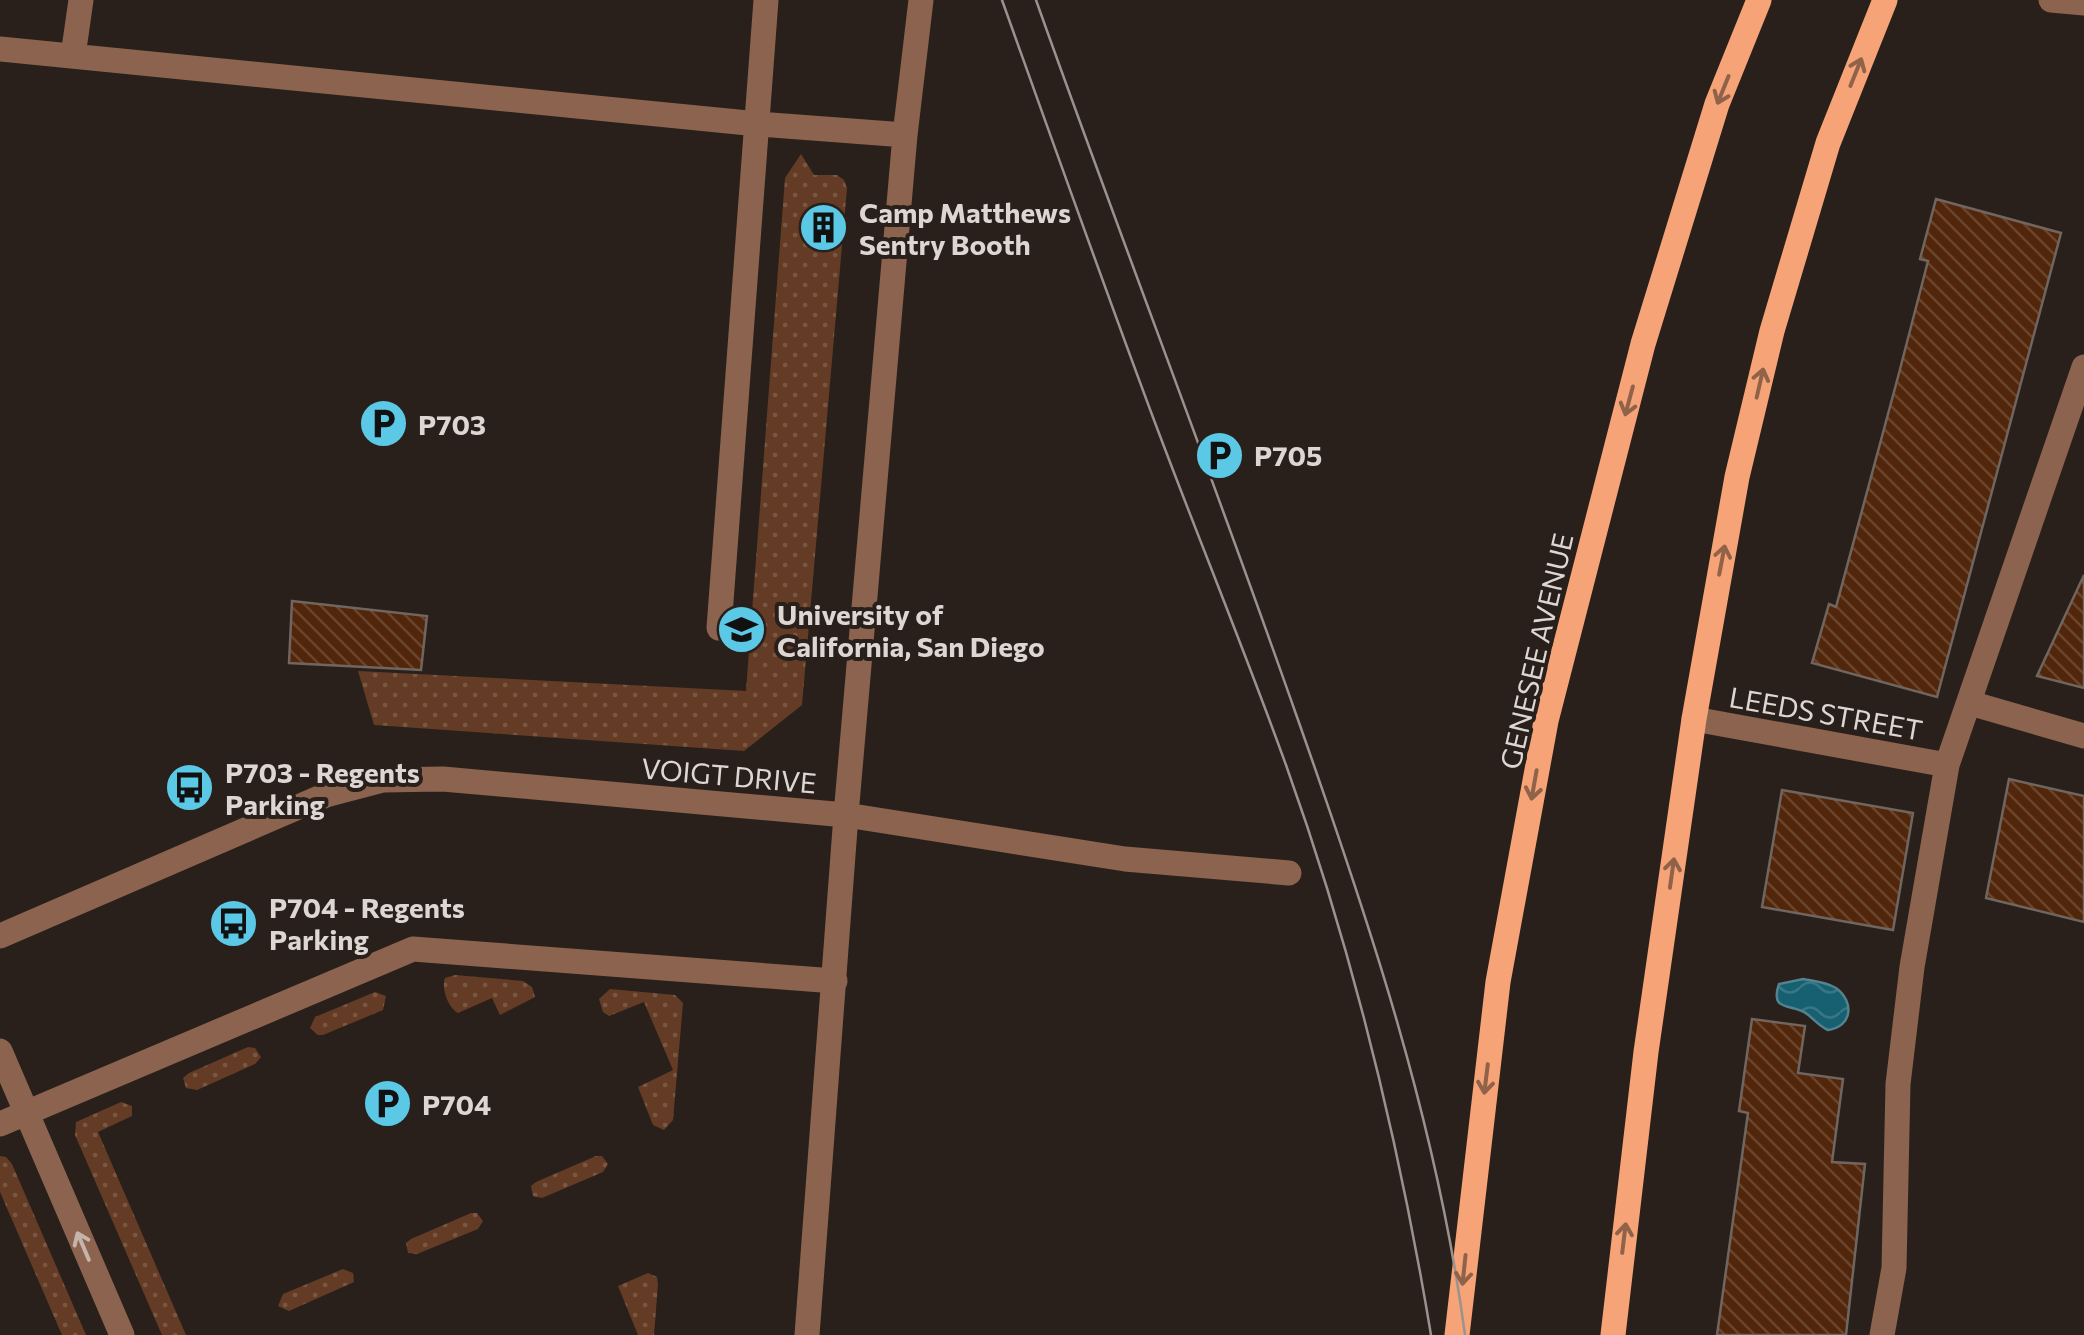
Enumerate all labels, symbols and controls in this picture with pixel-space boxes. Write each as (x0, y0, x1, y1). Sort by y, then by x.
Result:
one-way arrow (1848, 58, 1866, 88)
one-way arrow (1712, 75, 1730, 105)
place label: Camp Matthews Sentry Booth (859, 195, 1071, 261)
building icon: Camp Matthews Sentry Booth (798, 202, 850, 254)
one-way arrow (1752, 368, 1770, 400)
one-way arrow (1618, 385, 1637, 416)
parking icon: P703 (357, 398, 409, 450)
place label: P703 (418, 407, 486, 441)
parking icon: P705 (1193, 429, 1245, 481)
place label: P705 (1254, 438, 1322, 472)
street label: GENESEE AVENUE (1492, 530, 1580, 772)
one-way arrow (1713, 544, 1732, 577)
place label: University of California, San Diego (777, 597, 1045, 663)
school or university icon: University of California, San Diego (716, 604, 768, 656)
street label: LEEDS STREET (1727, 679, 1925, 747)
street label: VOIGT DRIVE (640, 750, 818, 800)
place label: P703 - Regents Parking (225, 755, 420, 821)
bus stop icon: P703 - Regents Parking (164, 762, 216, 814)
one-way arrow (1524, 768, 1543, 800)
one-way arrow (1664, 858, 1682, 890)
place label: P704 - Regents Parking (269, 890, 465, 956)
bus stop icon: P704 - Regents Parking (208, 897, 260, 949)
one-way arrow (1476, 1062, 1495, 1094)
parking icon: P704 (361, 1078, 413, 1130)
place label: P704 (422, 1087, 491, 1121)
one-way arrow (1615, 1223, 1634, 1255)
one-way arrow (73, 1231, 91, 1261)
one-way arrow (1454, 1254, 1473, 1286)

